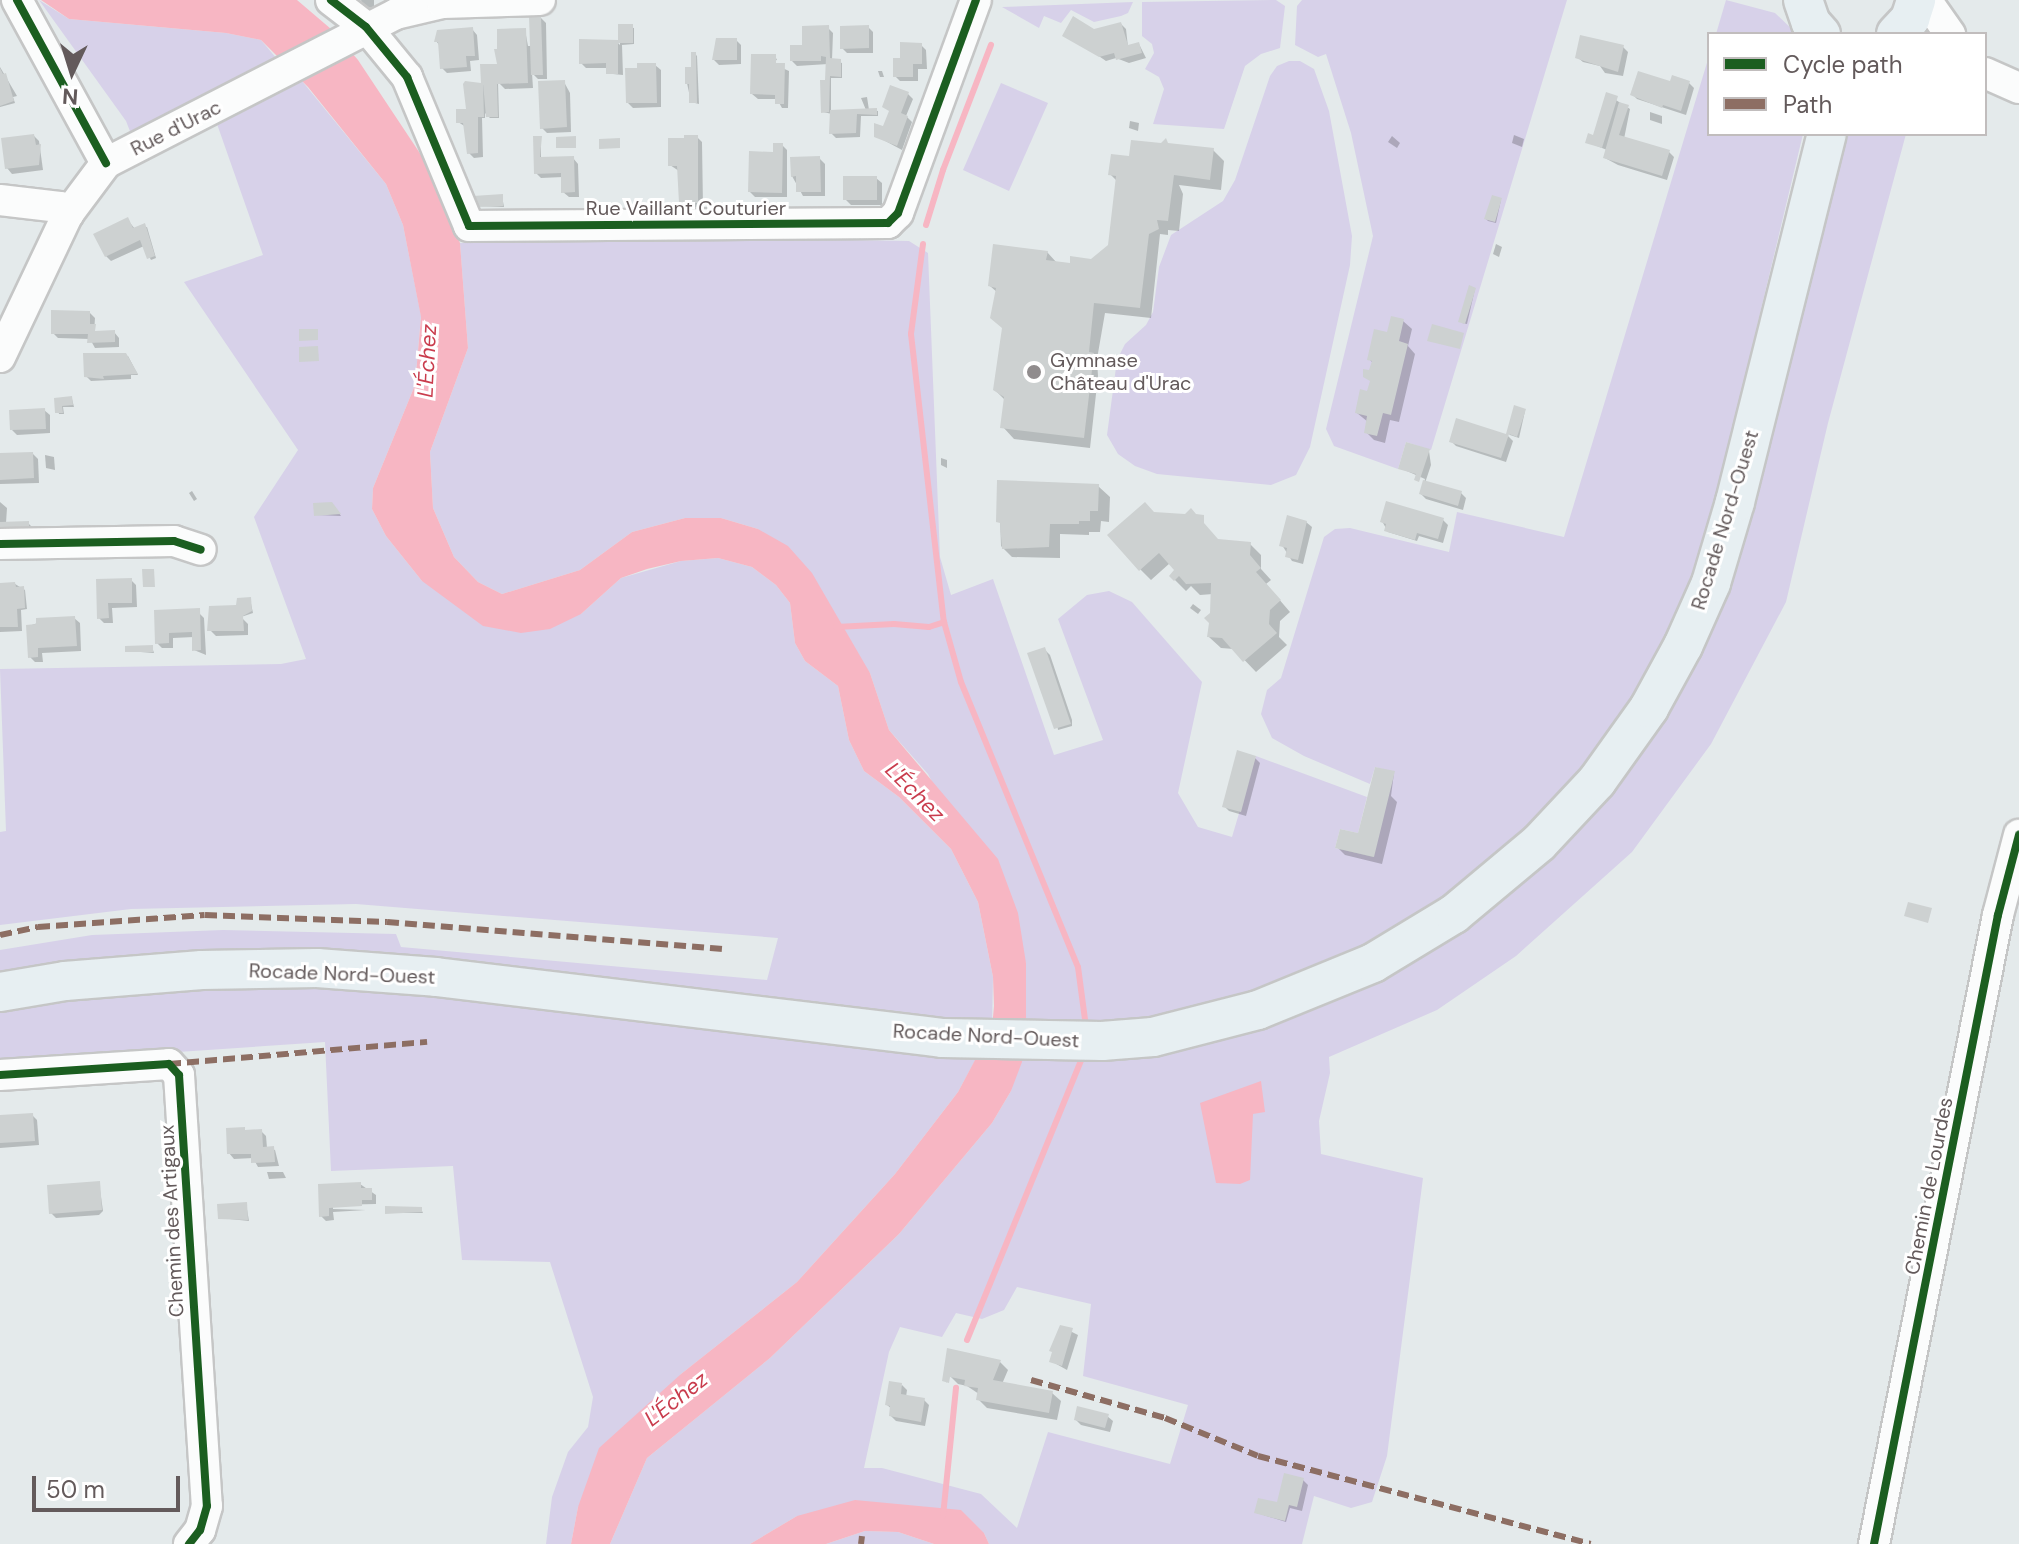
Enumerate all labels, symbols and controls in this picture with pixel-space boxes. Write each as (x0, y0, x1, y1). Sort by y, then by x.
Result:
north arrow (32, 32, 112, 112)
legend (1707, 32, 1987, 136)
text: Cycle path (1783, 49, 1902, 80)
text: N (61, 81, 79, 111)
text: Path (1783, 89, 1832, 120)
street label: Rue d'Urac (127, 95, 225, 161)
street label: Rue Vaillant Couturier (586, 196, 786, 220)
water label: L'Échez (412, 324, 442, 398)
place label: Gymnase Château d'Urac (1050, 348, 1192, 395)
marker: Gymnase Château d'Urac (1025, 363, 1043, 381)
street label: Rocade Nord-Ouest (1686, 427, 1764, 613)
water label: L'Échez (880, 757, 950, 827)
street label: Rocade Nord-Ouest (248, 959, 436, 989)
street label: Rocade Nord-Ouest (892, 1019, 1080, 1053)
street label: Chemin de Lourdes (1900, 1095, 1958, 1277)
street label: Chemin des Artigaux (155, 1124, 189, 1318)
water label: L'Échez (639, 1366, 713, 1432)
scale bar (36, 1460, 184, 1510)
text: 50 m (46, 1474, 105, 1505)

